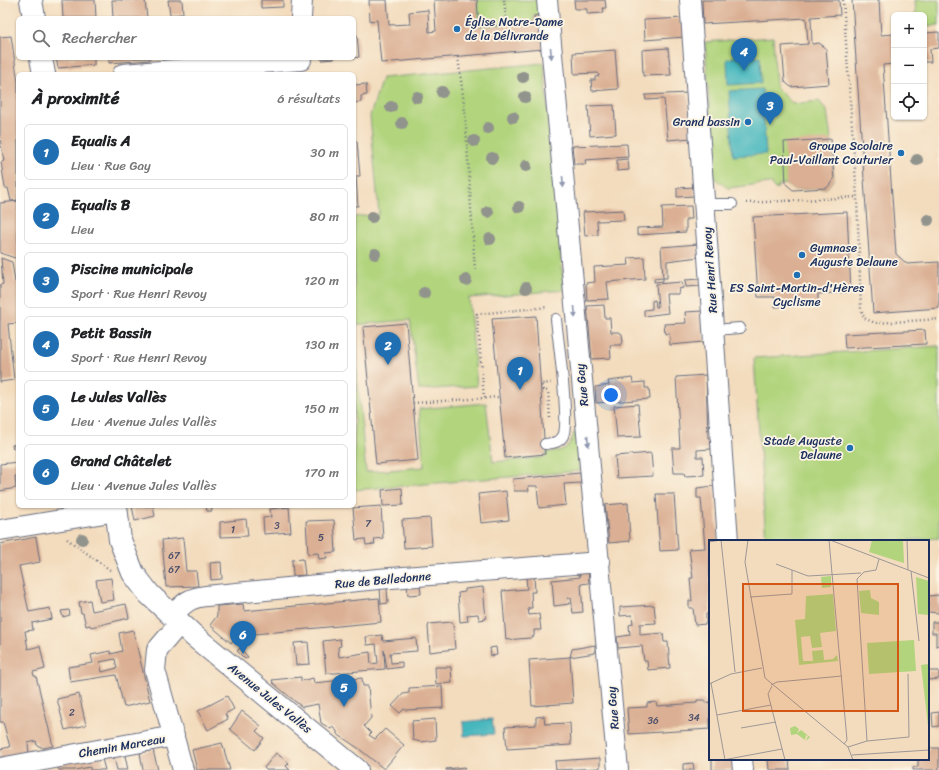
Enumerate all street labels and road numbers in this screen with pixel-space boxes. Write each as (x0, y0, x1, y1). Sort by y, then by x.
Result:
street label: Rue Henri Revoy (696, 225, 724, 314)
street label: Rue Gay (569, 362, 595, 407)
street label: Rue de Belledonne (334, 565, 432, 595)
street label: Avenue Jules Vallès (222, 656, 317, 739)
street label: Rue Gay (600, 685, 626, 730)
street label: Chemin Marceau (77, 727, 168, 764)

